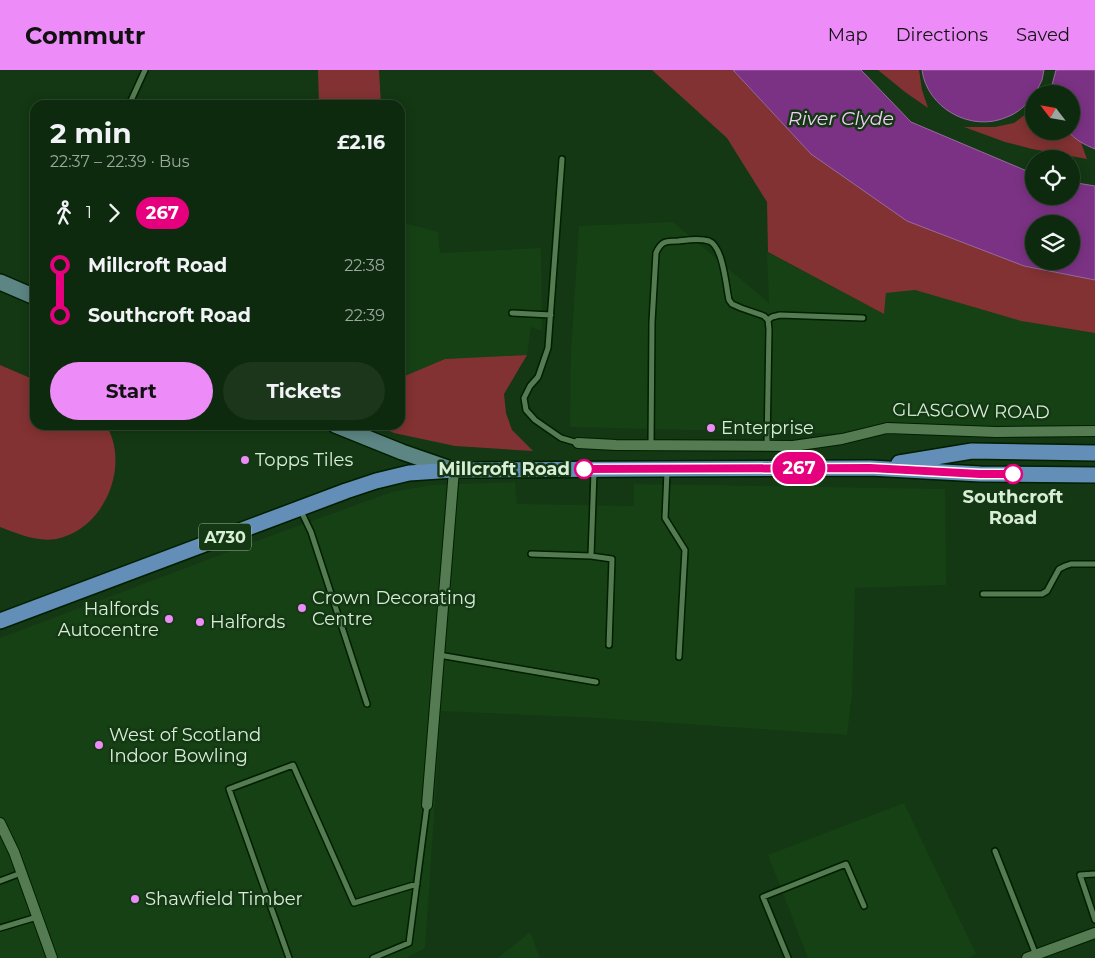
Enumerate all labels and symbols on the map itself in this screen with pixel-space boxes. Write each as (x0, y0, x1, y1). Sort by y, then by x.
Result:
north arrow (1025, 85, 1080, 140)
water label: River Clyde (788, 107, 894, 130)
street label: GLASGOW ROAD (892, 399, 1050, 423)
place label: Enterprise (721, 417, 814, 439)
marker: Enterprise (705, 422, 717, 434)
place label: Topps Tiles (255, 449, 353, 471)
line badge: 267 (770, 452, 828, 484)
marker: Topps Tiles (239, 454, 251, 466)
place label: Millcroft Road (438, 458, 570, 480)
marker: Millcroft Road (574, 459, 594, 479)
marker: Southcroft Road (1003, 464, 1023, 484)
place label: Southcroft Road (963, 486, 1064, 529)
road number: A730 (199, 524, 251, 551)
place label: Crown Decorating Centre (312, 587, 476, 630)
place label: Halfords Autocentre (58, 598, 159, 641)
marker: Crown Decorating Centre (296, 602, 308, 614)
place label: Halfords (210, 611, 286, 633)
marker: Halfords Autocentre (163, 613, 175, 625)
marker: Halfords (194, 616, 206, 628)
place label: West of Scotland Indoor Bowling (109, 724, 261, 767)
marker: West of Scotland Indoor Bowling (93, 739, 105, 751)
place label: Shawfield Timber (145, 888, 303, 910)
marker: Shawfield Timber (129, 893, 141, 905)

